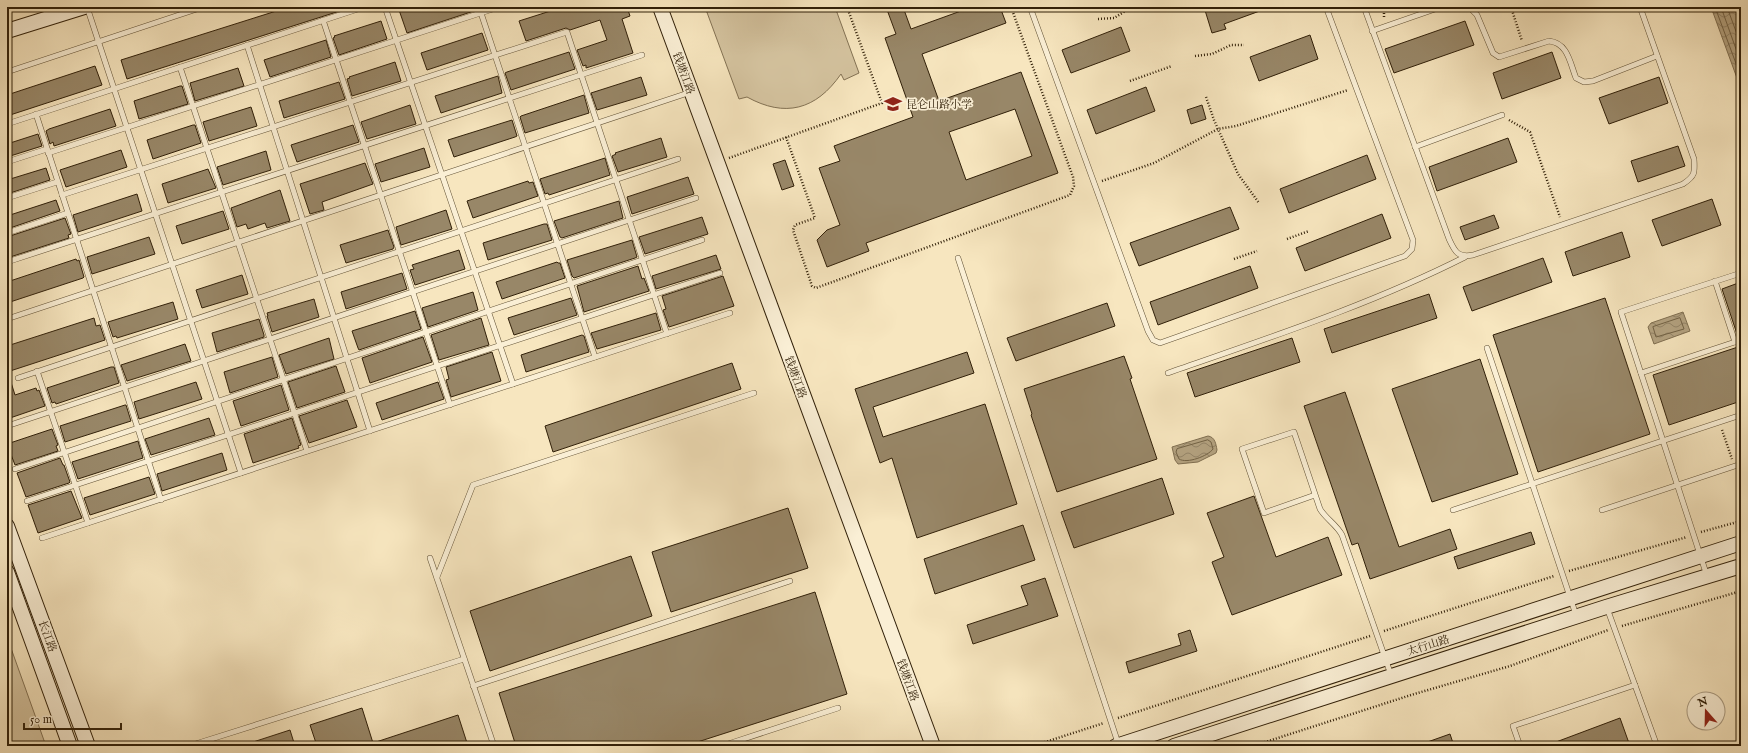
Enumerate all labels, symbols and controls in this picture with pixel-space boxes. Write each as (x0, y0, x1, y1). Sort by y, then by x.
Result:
street label: 钱塘江路 (669, 50, 697, 96)
school or university icon: 昆仑山路小学 (883, 94, 903, 114)
place label: 昆仑山路小学 (906, 98, 972, 112)
street label: 钱塘江路 (781, 354, 809, 400)
street label: 长江路 (35, 618, 59, 654)
street label: 太行山路 (1405, 632, 1451, 659)
street label: 钱塘江路 (893, 657, 921, 703)
north arrow (1686, 691, 1726, 731)
text: N (1695, 694, 1710, 711)
scale bar (24, 705, 121, 731)
text: 50 m (30, 712, 52, 727)

